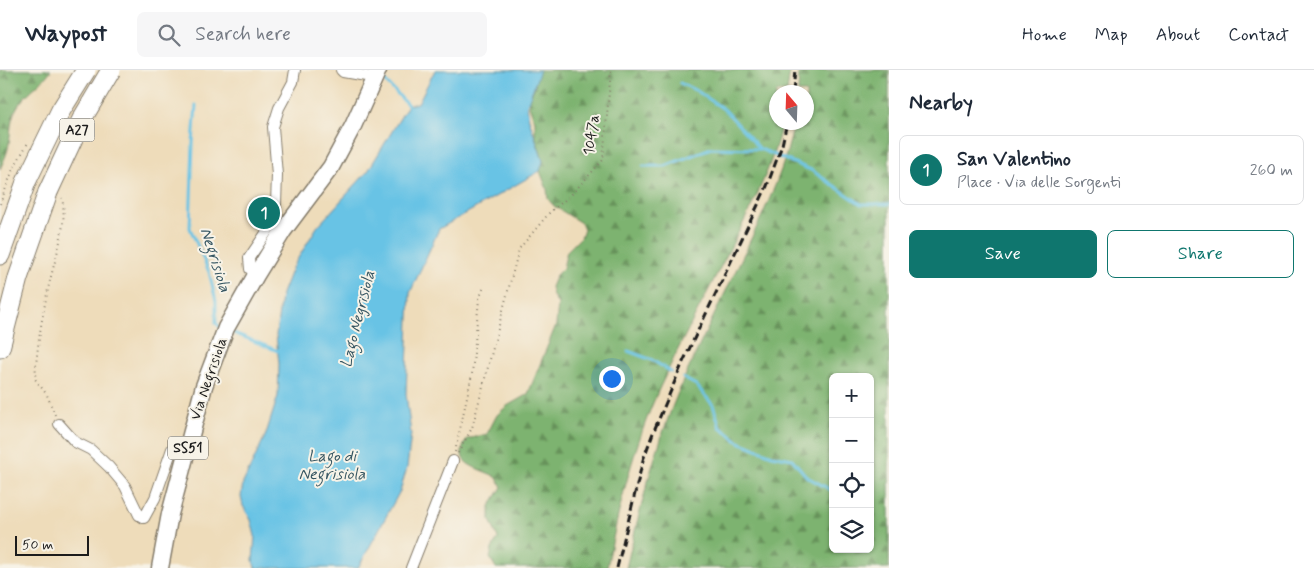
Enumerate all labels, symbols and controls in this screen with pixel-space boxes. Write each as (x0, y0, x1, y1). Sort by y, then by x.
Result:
search box (137, 12, 487, 57)
text: Waypost (25, 19, 107, 50)
icon: search (155, 21, 183, 49)
text: Search here (195, 22, 291, 47)
text: Home (1022, 23, 1067, 47)
text: Map (1095, 23, 1128, 47)
text: About (1156, 23, 1200, 47)
text: Contact (1228, 23, 1289, 47)
north arrow (769, 85, 814, 130)
text: Nearby (909, 89, 973, 117)
street label: 1047a (579, 113, 605, 157)
road number: A27 (60, 118, 94, 142)
text: San Valentino (957, 147, 1071, 172)
text: 1 (922, 160, 930, 181)
text: 260 m (1250, 160, 1293, 181)
text: Place · Via delle Sorgenti (957, 172, 1121, 193)
pin: 1 (248, 194, 280, 232)
water label: Negrisiola (193, 225, 235, 296)
button: Save (909, 230, 1097, 278)
button: Share (1107, 230, 1294, 278)
water label: Lago Negrisiola (336, 268, 382, 370)
street label: Via Negrisiola (185, 335, 234, 423)
your location (599, 366, 625, 392)
map controls (829, 373, 874, 553)
button: + (829, 373, 874, 418)
button: − (829, 418, 874, 463)
road number: SS51 (168, 436, 208, 459)
water label: Lago di Negrisiola (299, 446, 365, 487)
button: locate (829, 463, 874, 508)
button: layers (829, 508, 874, 553)
scale bar (15, 533, 89, 556)
text: 50 m (22, 536, 53, 554)

